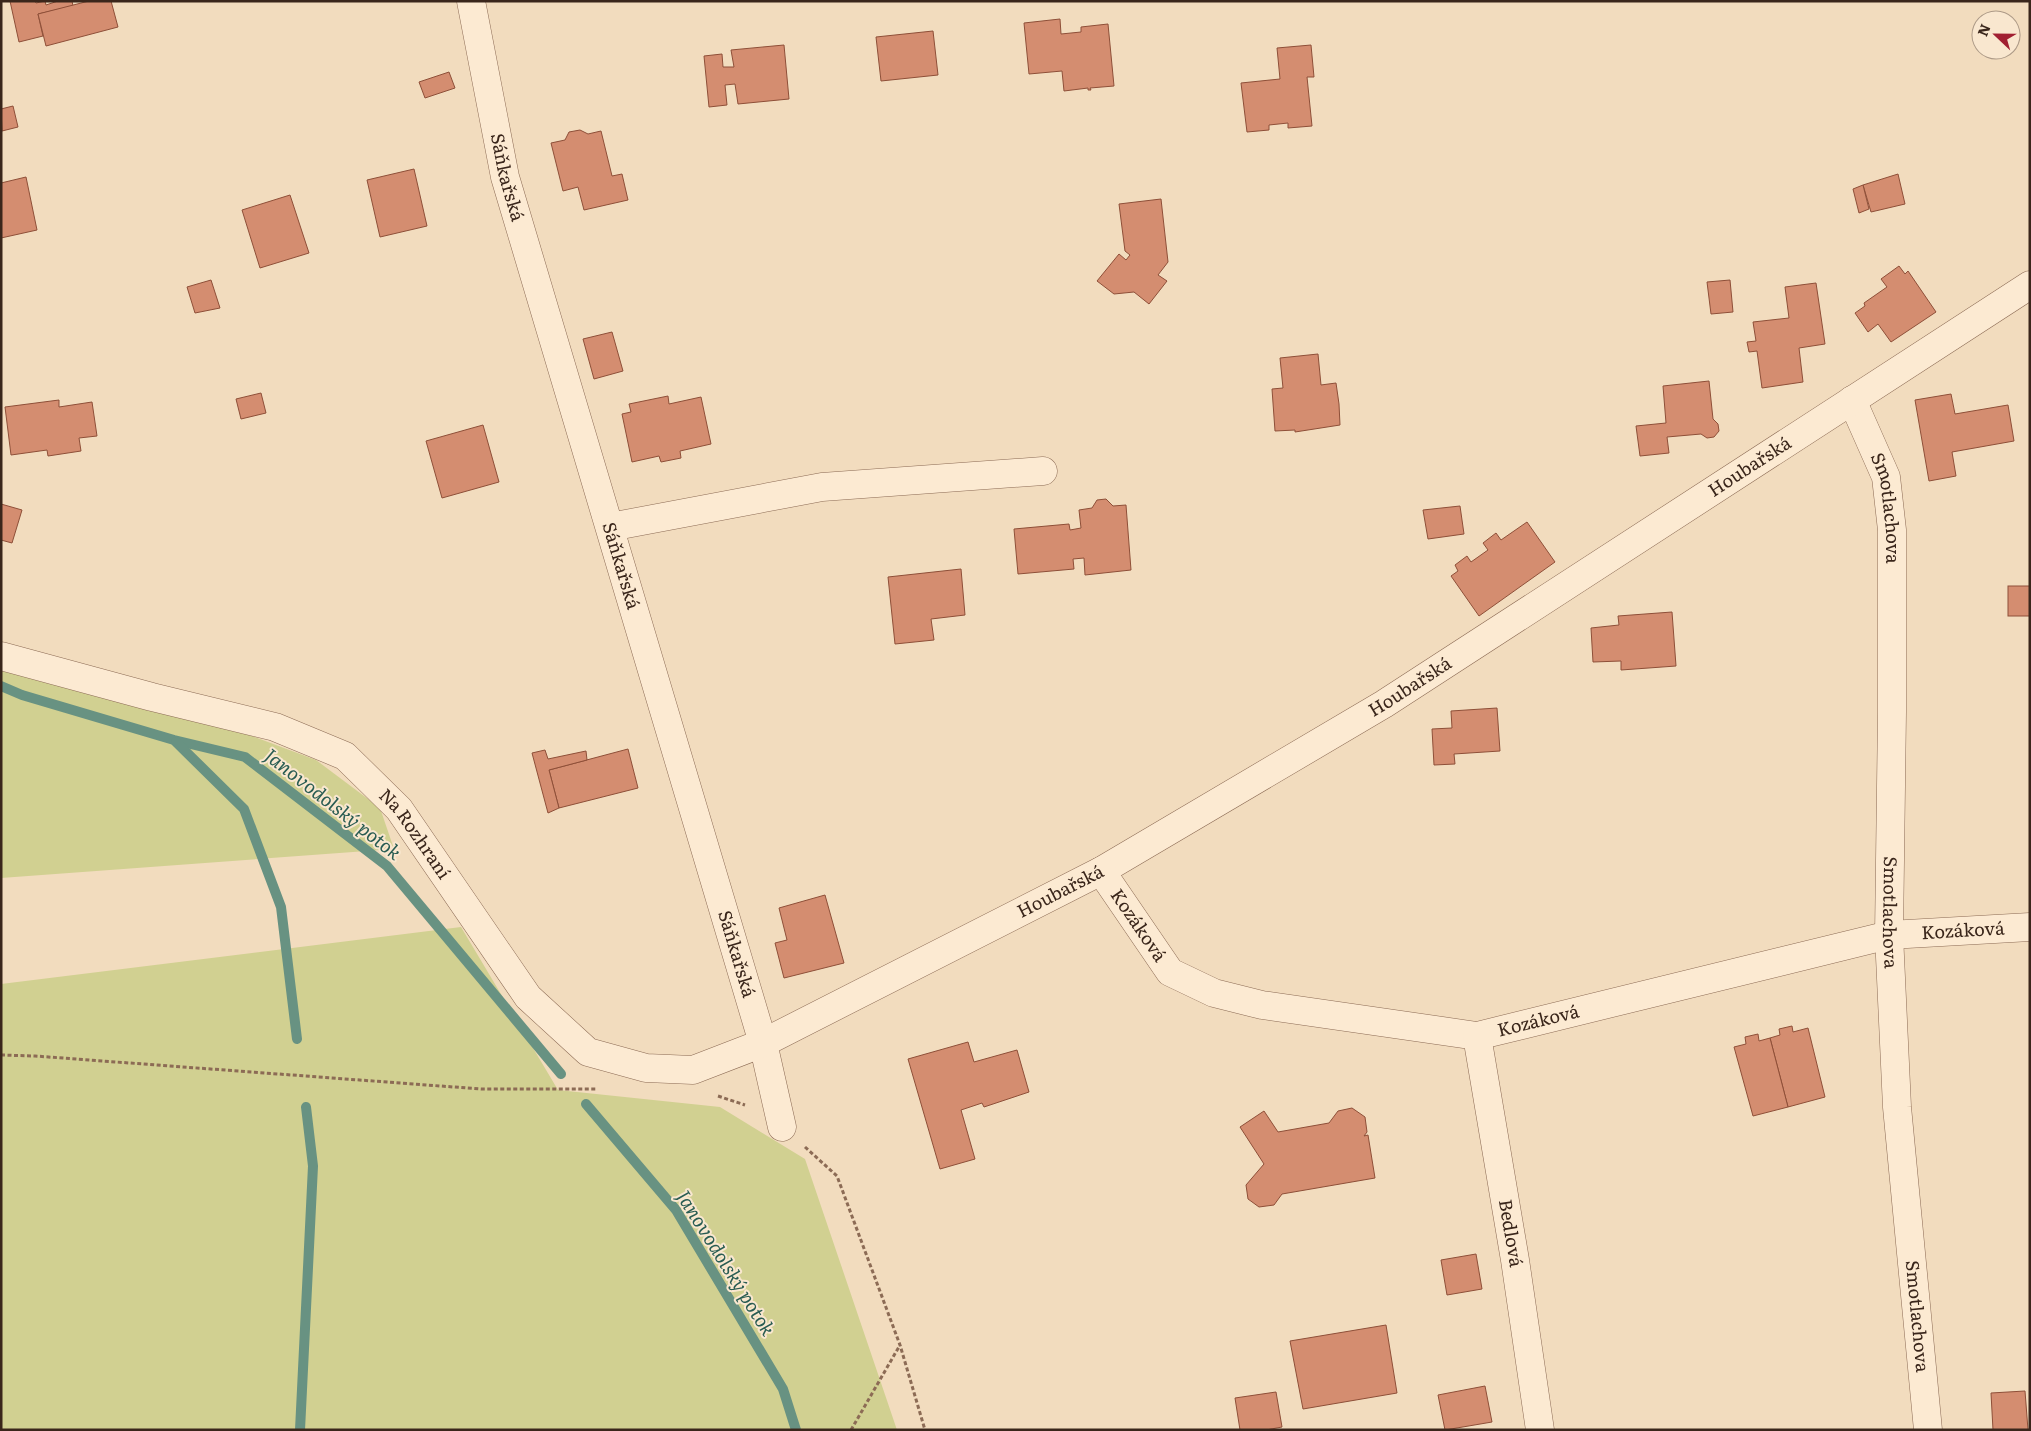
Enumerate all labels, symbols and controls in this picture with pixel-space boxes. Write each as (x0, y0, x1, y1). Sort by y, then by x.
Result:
north arrow (1971, 10, 2021, 60)
text: N (1972, 20, 1995, 39)
street label: Sáňkařská (485, 131, 533, 224)
street label: Houbařská (1702, 428, 1796, 502)
street label: Smotlachova (1865, 448, 1907, 564)
street label: Sáňkařská (597, 519, 648, 613)
street label: Houbařská (1362, 649, 1456, 723)
water label: Janovodolský potok (259, 741, 408, 866)
street label: Na Rozhraní (373, 782, 458, 884)
street label: Smotlachova (1877, 856, 1906, 969)
street label: Houbařská (1012, 857, 1108, 924)
street label: Kozáková (1105, 883, 1174, 967)
street label: Sáňkařská (712, 907, 764, 1001)
street label: Kozáková (1920, 913, 2005, 945)
street label: Kozáková (1494, 996, 1582, 1043)
water label: Janovodolský potok (671, 1184, 783, 1341)
street label: Bedlová (1493, 1197, 1531, 1269)
street label: Smotlachova (1900, 1259, 1937, 1374)

